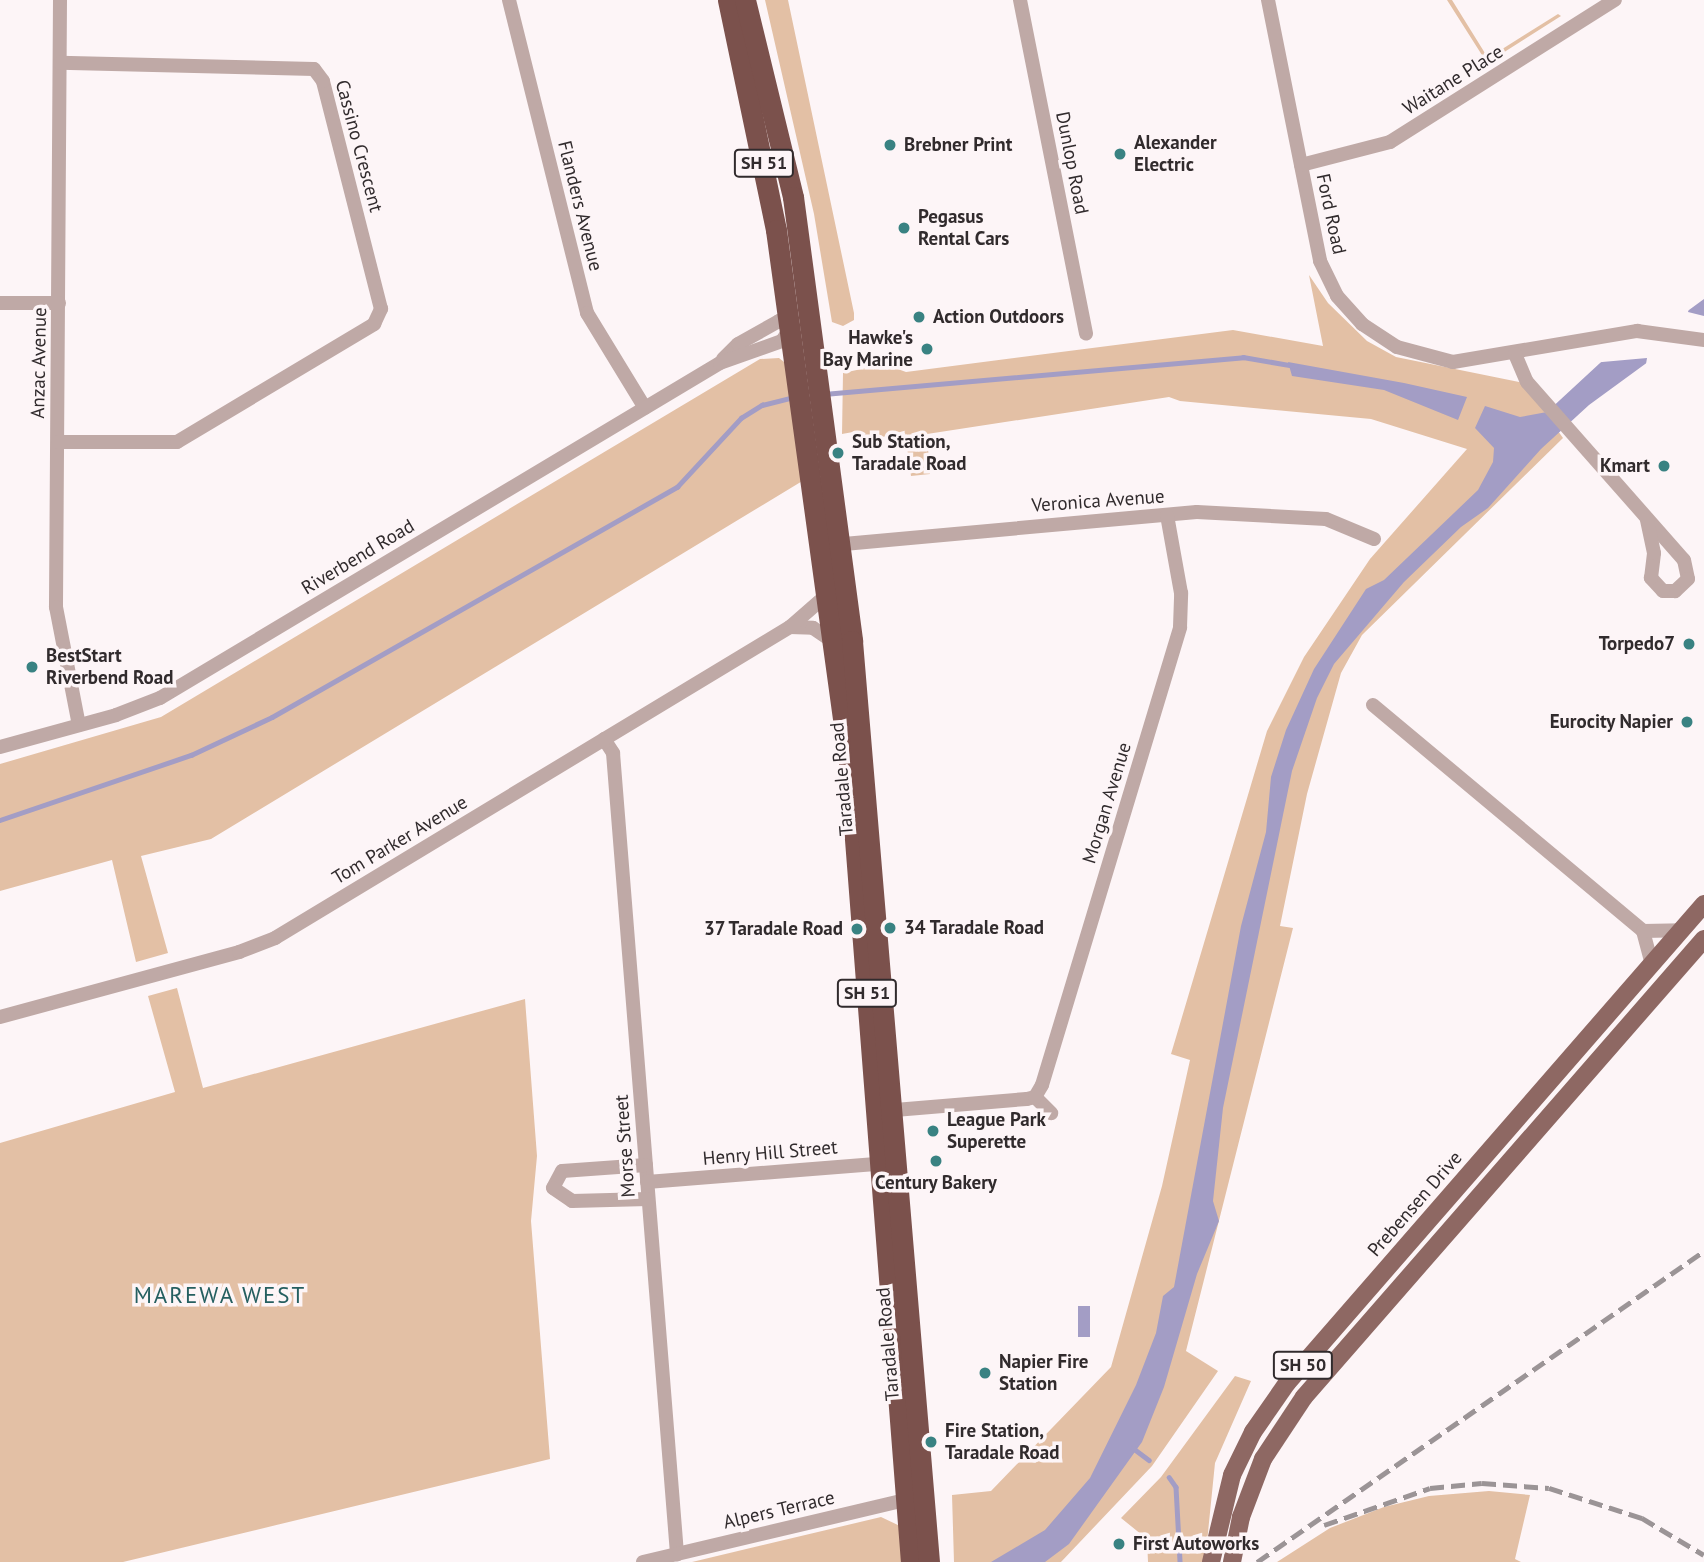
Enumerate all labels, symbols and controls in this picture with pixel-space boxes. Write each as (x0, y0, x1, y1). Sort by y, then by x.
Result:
street label: Waitane Place (1399, 40, 1507, 120)
street label: Cassino Crescent (330, 77, 388, 215)
street label: Dunlop Road (1051, 110, 1093, 216)
place label: Alexander Electric (1134, 132, 1217, 176)
place label: Brebner Print (904, 134, 1012, 156)
marker: Brebner Print (882, 137, 898, 153)
street label: Flanders Avenue (553, 138, 607, 274)
marker: Alexander Electric (1112, 146, 1128, 162)
road number: SH 51 (732, 148, 796, 178)
street label: Ford Road (1311, 172, 1351, 256)
place label: Pegasus Rental Cars (918, 206, 1010, 250)
marker: Pegasus Rental Cars (896, 220, 912, 236)
place label: Action Outdoors (933, 306, 1064, 328)
street label: Anzac Avenue (27, 307, 51, 419)
marker: Action Outdoors (911, 309, 927, 325)
place label: Hawke's Bay Marine (822, 327, 913, 371)
marker: Hawke's Bay Marine (919, 341, 935, 357)
place label: Sub Station, Taradale Road (852, 431, 966, 475)
marker: Sub Station, Taradale Road (830, 445, 846, 461)
place label: Kmart (1600, 455, 1650, 477)
marker: Kmart (1656, 458, 1672, 474)
street label: Veronica Avenue (1030, 485, 1166, 517)
street label: Riverbend Road (298, 514, 418, 600)
place label: Torpedo7 (1599, 633, 1675, 655)
marker: Torpedo7 (1681, 636, 1697, 652)
place label: BestStart Riverbend Road (46, 645, 173, 689)
marker: BestStart Riverbend Road (24, 659, 40, 675)
place label: Eurocity Napier (1549, 711, 1673, 733)
marker: Eurocity Napier (1679, 714, 1695, 730)
street label: Taradale Road (826, 721, 858, 837)
street label: Morgan Avenue (1078, 739, 1136, 867)
street label: Tom Parker Avenue (328, 791, 472, 889)
place label: 34 Taradale Road (904, 917, 1045, 939)
place label: 37 Taradale Road (702, 918, 843, 940)
marker: 34 Taradale Road (882, 920, 898, 936)
marker: 37 Taradale Road (849, 921, 865, 937)
road number: SH 51 (836, 978, 898, 1008)
street label: Morse Street (610, 1094, 640, 1198)
place label: League Park Superette (947, 1109, 1046, 1153)
marker: League Park Superette (925, 1123, 941, 1139)
street label: Henry Hill Street (701, 1136, 839, 1170)
street label: Prebensen Drive (1363, 1147, 1467, 1261)
marker: Century Bakery (928, 1153, 944, 1169)
place label: Century Bakery (875, 1172, 997, 1194)
district label: MAREWA WEST (134, 1281, 306, 1309)
street label: Taradale Road (872, 1286, 904, 1402)
road number: SH 50 (1272, 1350, 1334, 1380)
place label: Napier Fire Station (999, 1351, 1088, 1395)
marker: Napier Fire Station (977, 1365, 993, 1381)
place label: Fire Station, Taradale Road (945, 1420, 1059, 1464)
marker: Fire Station, Taradale Road (923, 1434, 939, 1450)
street label: Alpers Terrace (721, 1486, 837, 1534)
place label: First Autoworks (1133, 1533, 1260, 1555)
marker: First Autoworks (1111, 1536, 1127, 1552)

